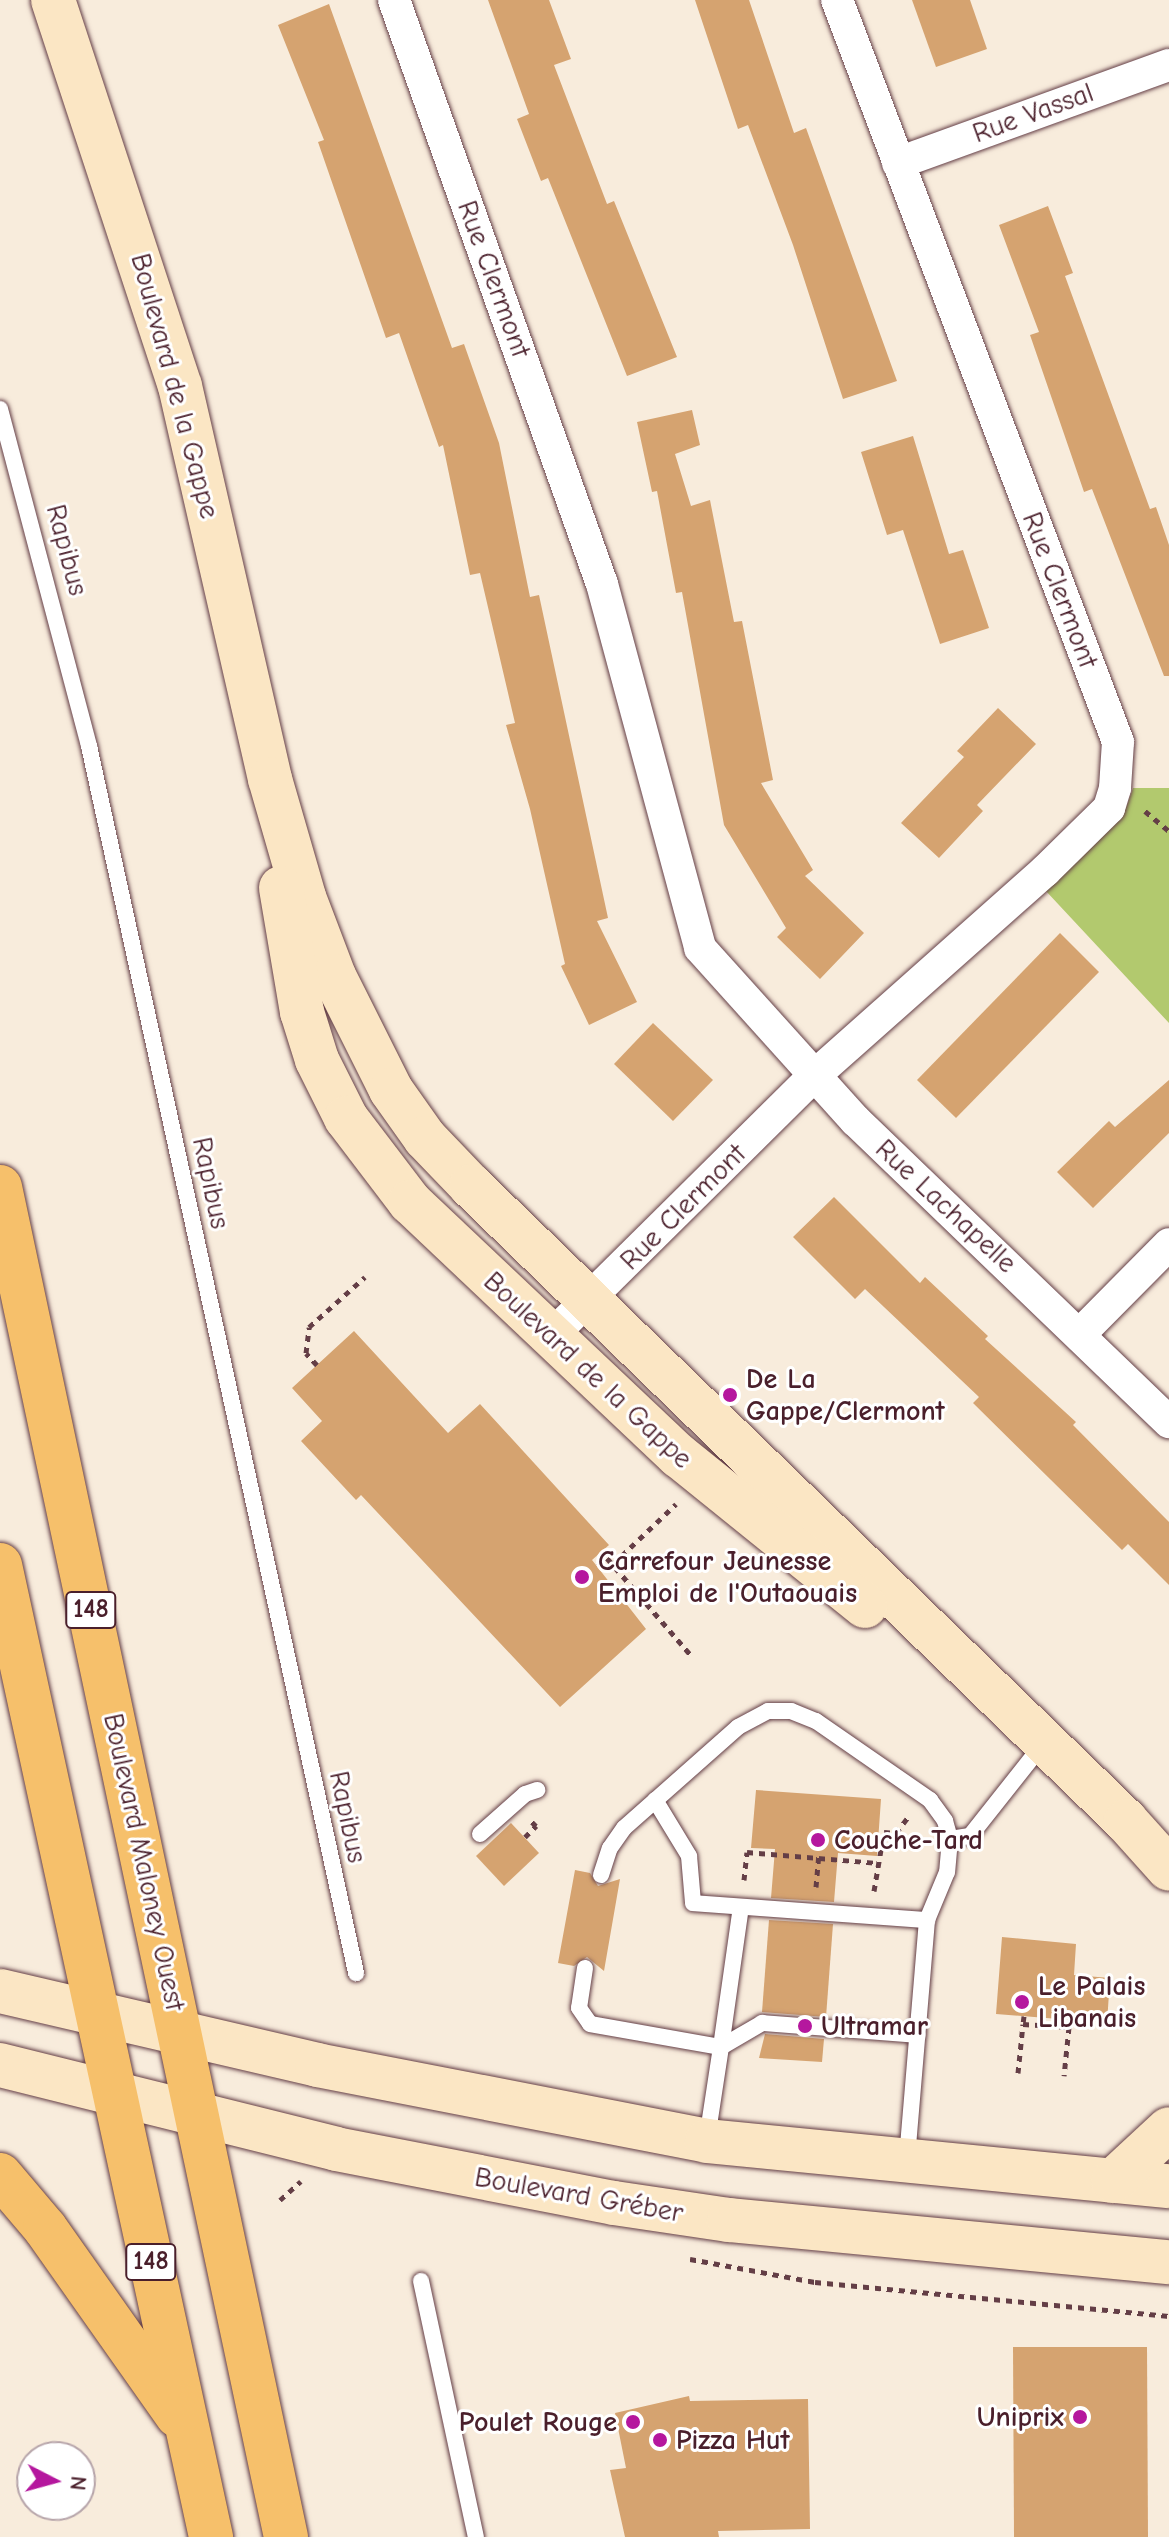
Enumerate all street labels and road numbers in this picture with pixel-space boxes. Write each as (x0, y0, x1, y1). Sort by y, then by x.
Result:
street label: Rue Vassal (968, 76, 1098, 150)
street label: Rue Clermont (450, 196, 538, 362)
street label: Boulevard de la Gappe (123, 250, 227, 522)
street label: Rapibus (39, 501, 95, 599)
street label: Rue Clermont (1015, 507, 1105, 673)
street label: Rue Lachapelle (869, 1132, 1023, 1280)
street label: Rapibus (185, 1134, 237, 1232)
street label: Rue Clermont (613, 1137, 753, 1277)
street label: Boulevard de la Gappe (477, 1265, 699, 1475)
road number: 148 (65, 1588, 117, 1632)
street label: Boulevard Maloney Ouest (96, 1710, 192, 2014)
street label: Rapibus (322, 1768, 374, 1866)
street label: Boulevard Gréber (472, 2160, 686, 2230)
road number: 148 (125, 2240, 177, 2284)

